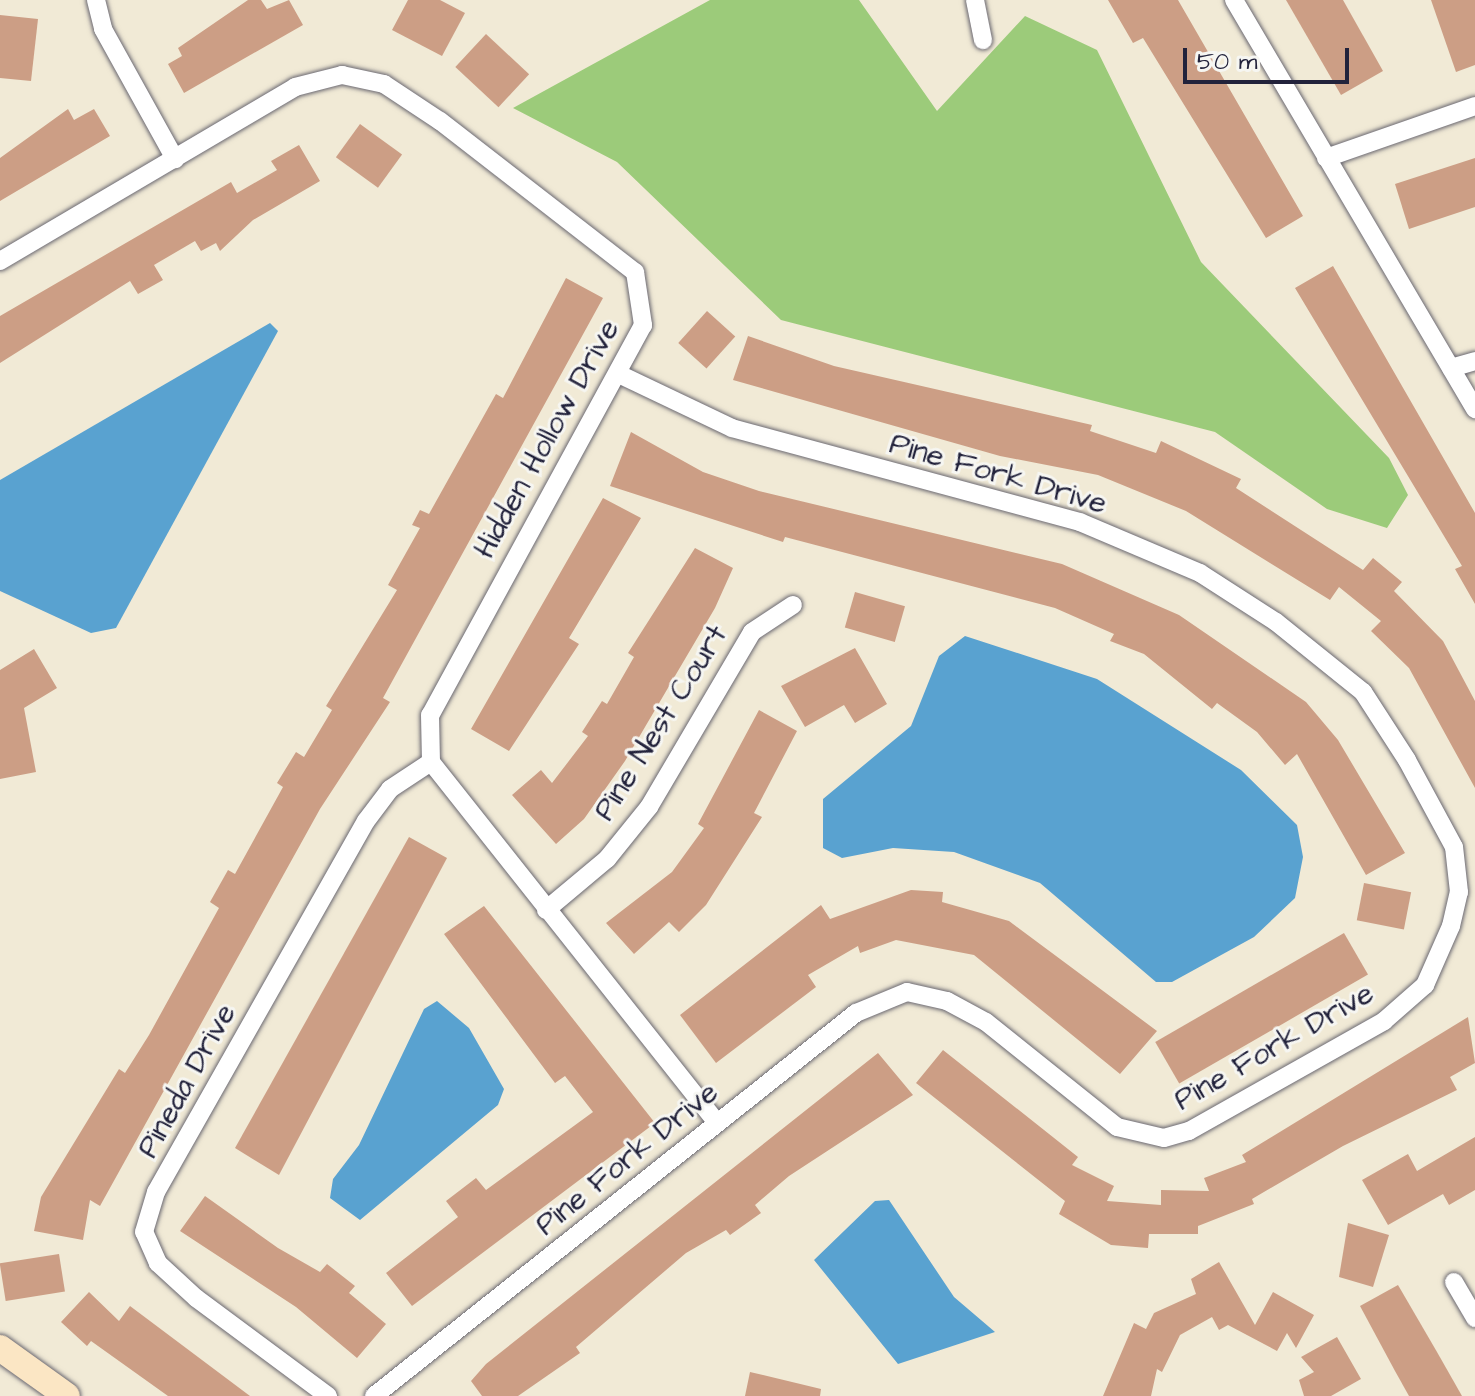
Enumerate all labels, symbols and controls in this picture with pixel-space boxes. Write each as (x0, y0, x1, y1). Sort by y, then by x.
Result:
scale bar (1187, 32, 1353, 82)
text: 50 m (1197, 45, 1257, 79)
street label: Hidden Hollow Drive (467, 314, 627, 564)
street label: Pine Fork Drive (885, 426, 1111, 522)
street label: Pine Nest Court (587, 619, 735, 827)
street label: Pine Fork Drive (1168, 975, 1380, 1119)
street label: Pineda Drive (130, 998, 244, 1164)
street label: Pine Fork Drive (529, 1075, 725, 1243)

